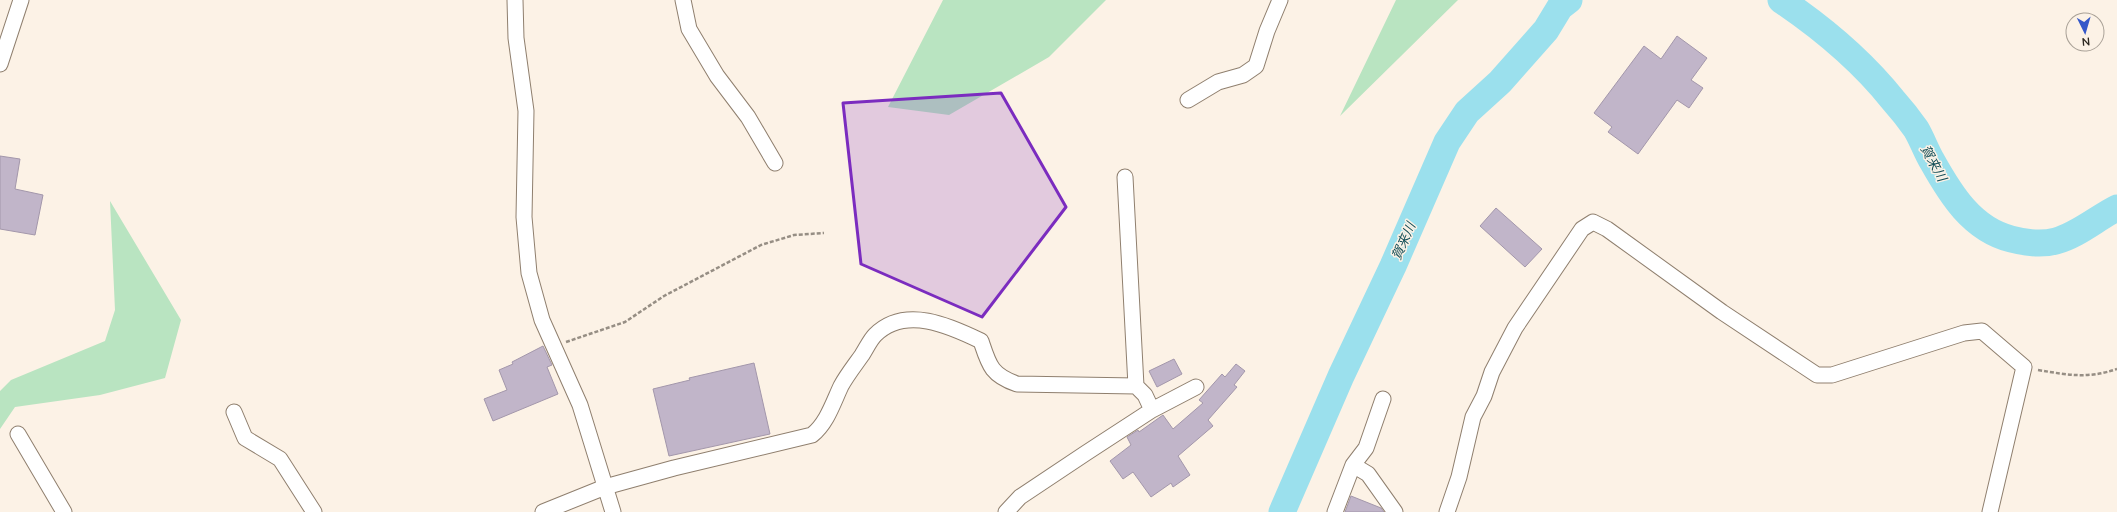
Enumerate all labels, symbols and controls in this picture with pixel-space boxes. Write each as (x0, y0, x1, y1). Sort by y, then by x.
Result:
north arrow (2065, 12, 2105, 52)
text: N (2081, 35, 2091, 49)
water label: 賀来川 (1918, 142, 1951, 186)
water label: 賀来川 (1388, 218, 1419, 262)

